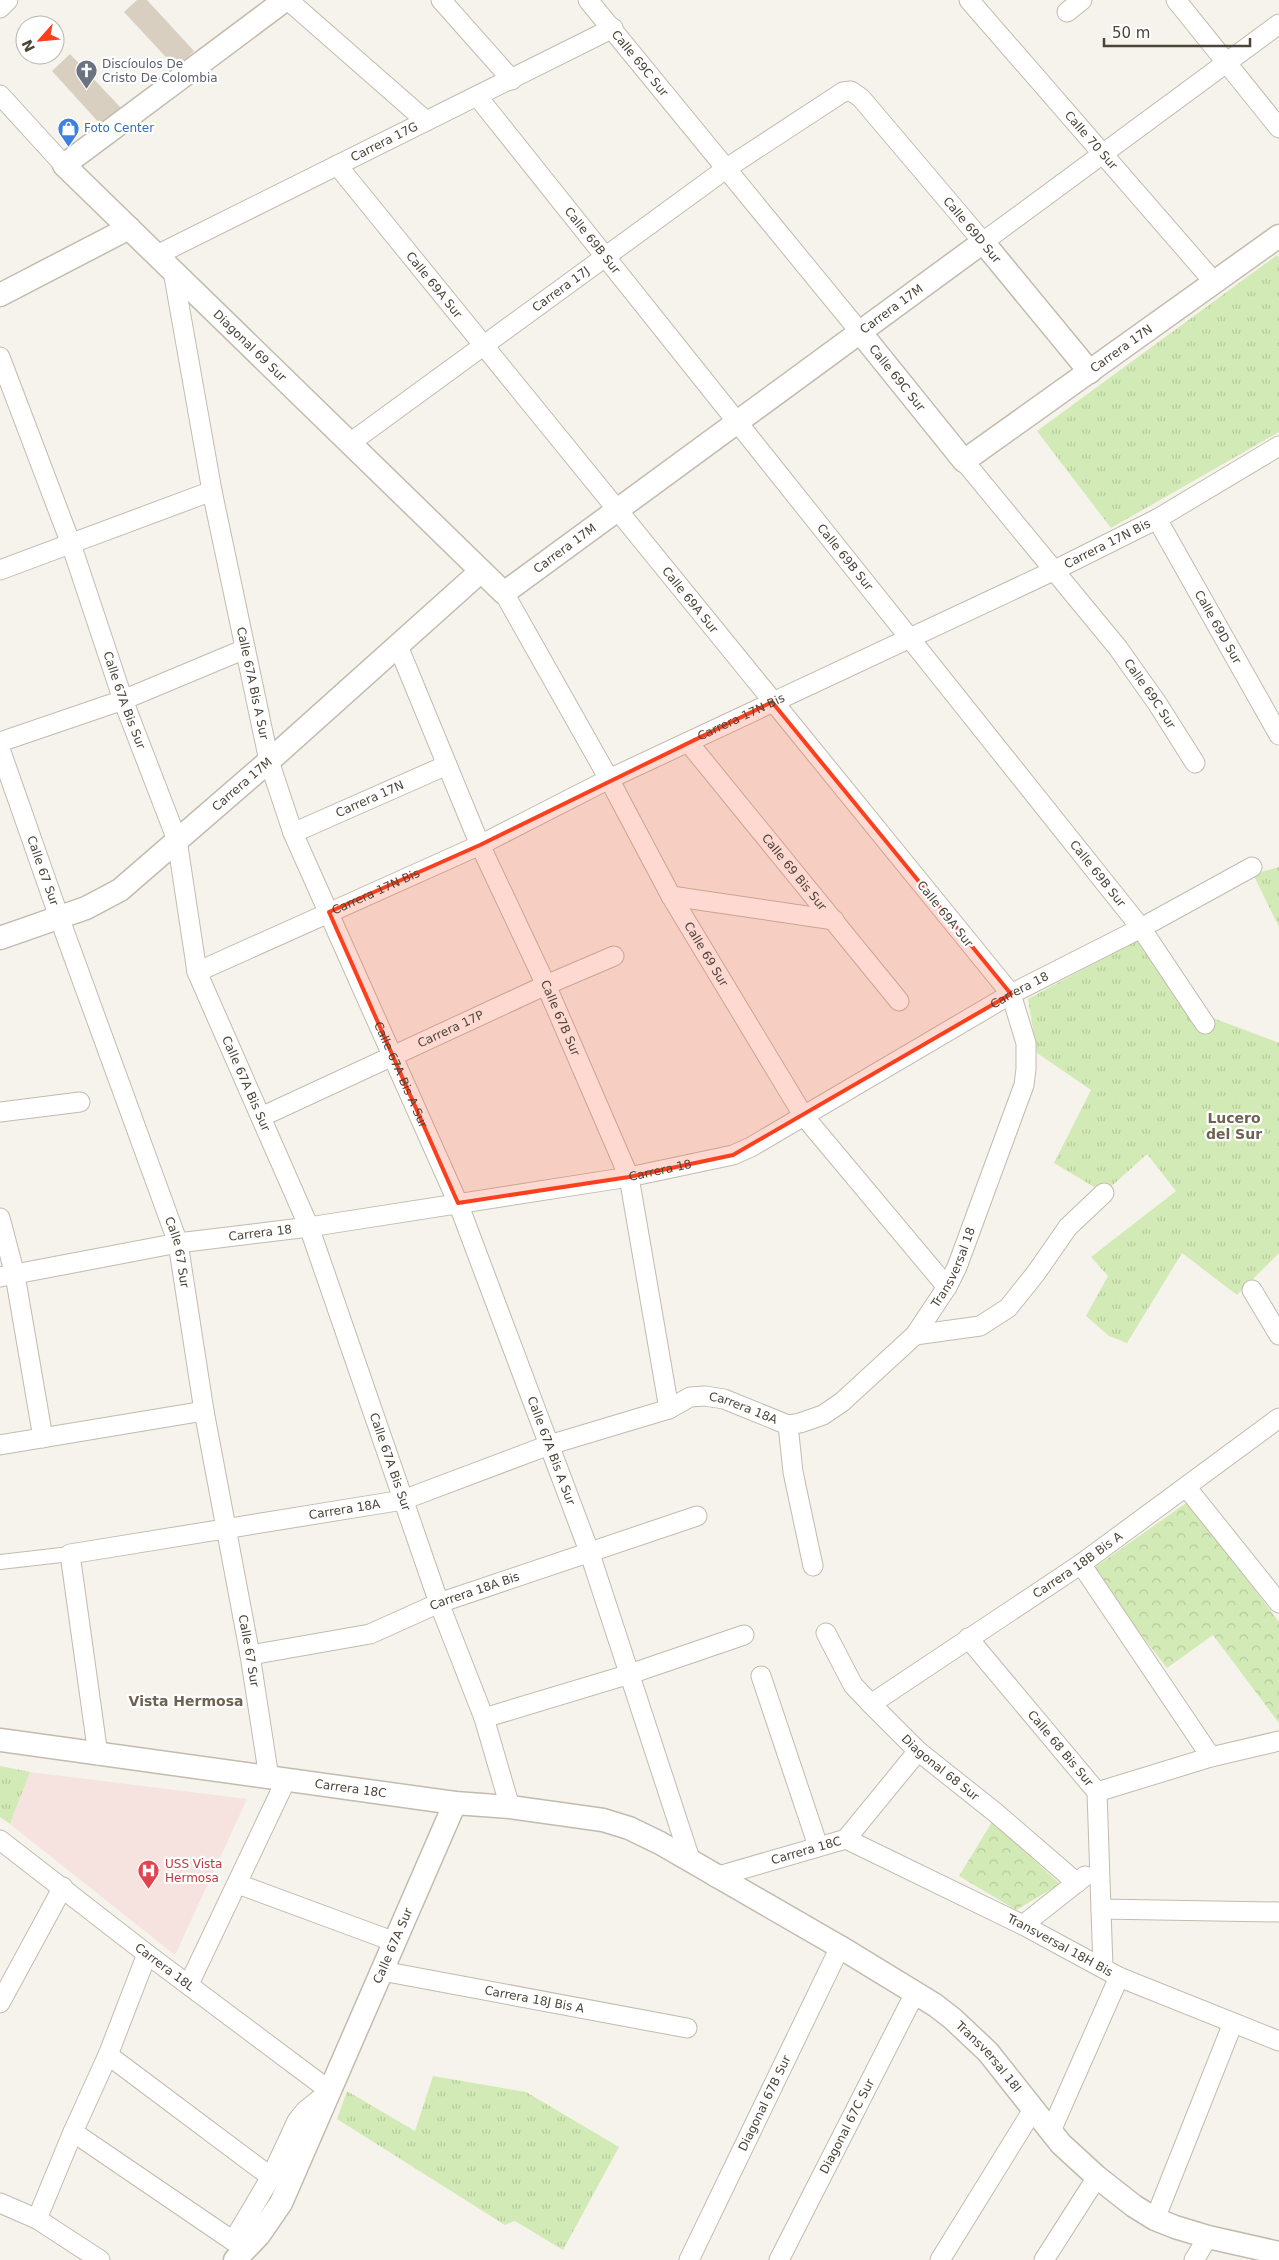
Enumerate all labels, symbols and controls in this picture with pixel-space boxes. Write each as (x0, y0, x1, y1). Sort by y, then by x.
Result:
north arrow (15, 15, 65, 65)
scale bar (1104, 15, 1250, 47)
text: 50 m (1112, 24, 1150, 42)
street label: Calle 69C Sur (609, 28, 671, 99)
text: N (19, 37, 38, 55)
place label: Discíoulos De Cristo De Colombia (102, 57, 218, 85)
church icon: Discíoulos De Cristo De Colombia (74, 59, 98, 90)
street label: Calle 70 Sur (1062, 108, 1120, 173)
shop icon: Foto Center (56, 116, 80, 147)
street label: Carrera 17G (348, 119, 420, 164)
place label: Foto Center (84, 121, 154, 135)
street label: Calle 69D Sur (940, 194, 1004, 266)
street label: Calle 69B Sur (562, 205, 623, 277)
street label: Calle 69A Sur (403, 249, 465, 321)
street label: Carrera 17J (529, 264, 592, 315)
street label: Carrera 17M (857, 281, 926, 337)
street label: Diagonal 69 Sur (210, 307, 289, 384)
street label: Carrera 17N (1088, 322, 1155, 376)
street label: Calle 69C Sur (866, 342, 928, 414)
street label: Carrera 17N Bis (1062, 516, 1153, 571)
street label: Carrera 17M (531, 521, 599, 576)
street label: Calle 69B Sur (814, 521, 876, 593)
street label: Calle 69A Sur (659, 564, 721, 636)
street label: Calle 69D Sur (1192, 588, 1244, 666)
street label: Calle 67A Bis A Sur (234, 626, 271, 741)
street label: Calle 67A Bis Sur (100, 650, 148, 751)
street label: Calle 69C Sur (1121, 656, 1178, 731)
street label: Carrera 17N Bis (695, 691, 787, 744)
street label: Carrera 17M (209, 755, 275, 814)
street label: Carrera 17N (334, 778, 406, 820)
street label: Calle 69 Bis Sur (759, 831, 829, 913)
street label: Calle 67 Sur (24, 834, 61, 907)
street label: Calle 69B Sur (1067, 838, 1128, 910)
street label: Carrera 17N Bis (330, 866, 422, 918)
street label: Calle 69A Sur (914, 878, 976, 950)
street label: Calle 69 Sur (681, 919, 731, 989)
street label: Carrera 18 (988, 969, 1051, 1012)
street label: Calle 67B Sur (538, 978, 583, 1058)
street label: Carrera 17P (415, 1008, 486, 1050)
street label: Calle 67A Bis A Sur (371, 1019, 431, 1130)
street label: Calle 67A Bis Sur (219, 1034, 273, 1134)
district label: Lucero del Sur (1206, 1110, 1262, 1142)
street label: Carrera 18 (628, 1157, 693, 1184)
street label: Calle 67 Sur (162, 1215, 192, 1289)
street label: Carrera 18 (228, 1222, 293, 1244)
street label: Transversal 18 (928, 1225, 978, 1311)
street label: Carrera 18A (708, 1390, 780, 1427)
street label: Calle 67A Bis A Sur (524, 1394, 578, 1507)
street label: Calle 67A Bis Sur (367, 1411, 414, 1513)
street label: Carrera 18A (308, 1497, 382, 1522)
street label: Carrera 18B Bis A (1030, 1528, 1126, 1601)
street label: Carrera 18A Bis (428, 1569, 521, 1613)
street label: Calle 67 Sur (236, 1614, 262, 1688)
district label: Vista Hermosa (129, 1693, 243, 1709)
street label: Calle 68 Bis Sur (1025, 1708, 1096, 1789)
street label: Diagonal 68 Sur (899, 1732, 982, 1804)
street label: Carrera 18C (314, 1777, 387, 1800)
street label: Carrera 18C (770, 1834, 843, 1867)
place label: USS Vista Hermosa (165, 1857, 222, 1885)
hospital icon: USS Vista Hermosa (137, 1859, 161, 1890)
street label: Calle 67A Sur (370, 1906, 416, 1986)
street label: Transversal 18H Bis (1004, 1911, 1115, 1979)
street label: Carrera 18L (132, 1940, 197, 1994)
street label: Carrera 18J Bis A (483, 1983, 586, 2016)
street label: Transversal 18I (952, 2018, 1024, 2095)
street label: Diagonal 67B Sur (736, 2053, 794, 2153)
street label: Diagonal 67C Sur (817, 2076, 877, 2176)

